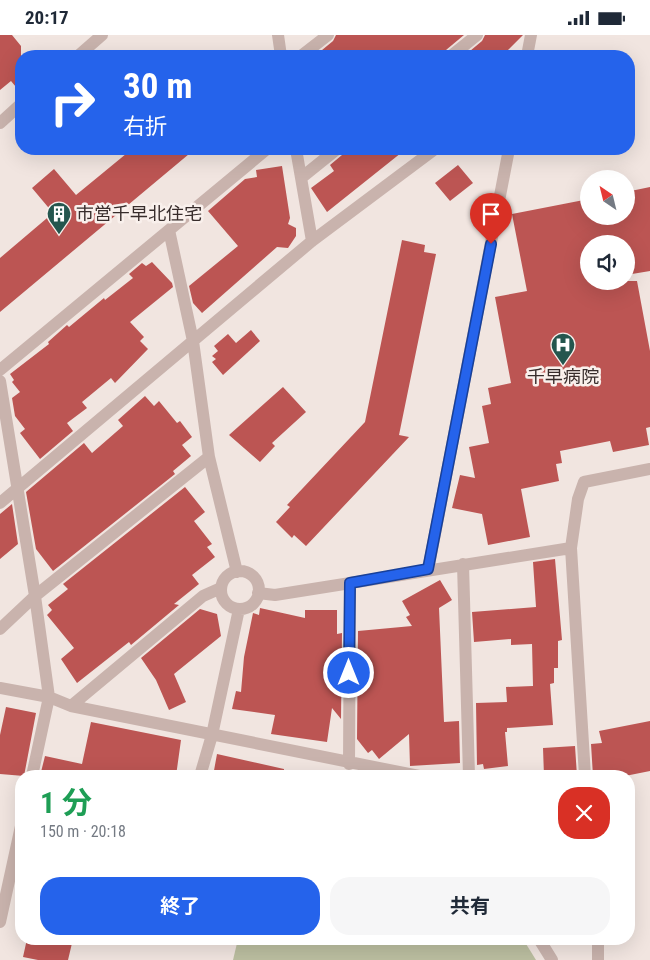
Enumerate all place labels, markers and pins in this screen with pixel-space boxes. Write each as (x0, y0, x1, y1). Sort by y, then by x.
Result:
pin (470, 193, 512, 244)
building icon: 市営千早北住宅 (46, 201, 72, 235)
place label: 市営千早北住宅 (76, 203, 202, 224)
hospital icon: 千早病院 (550, 332, 576, 366)
place label: 千早病院 (527, 366, 599, 387)

